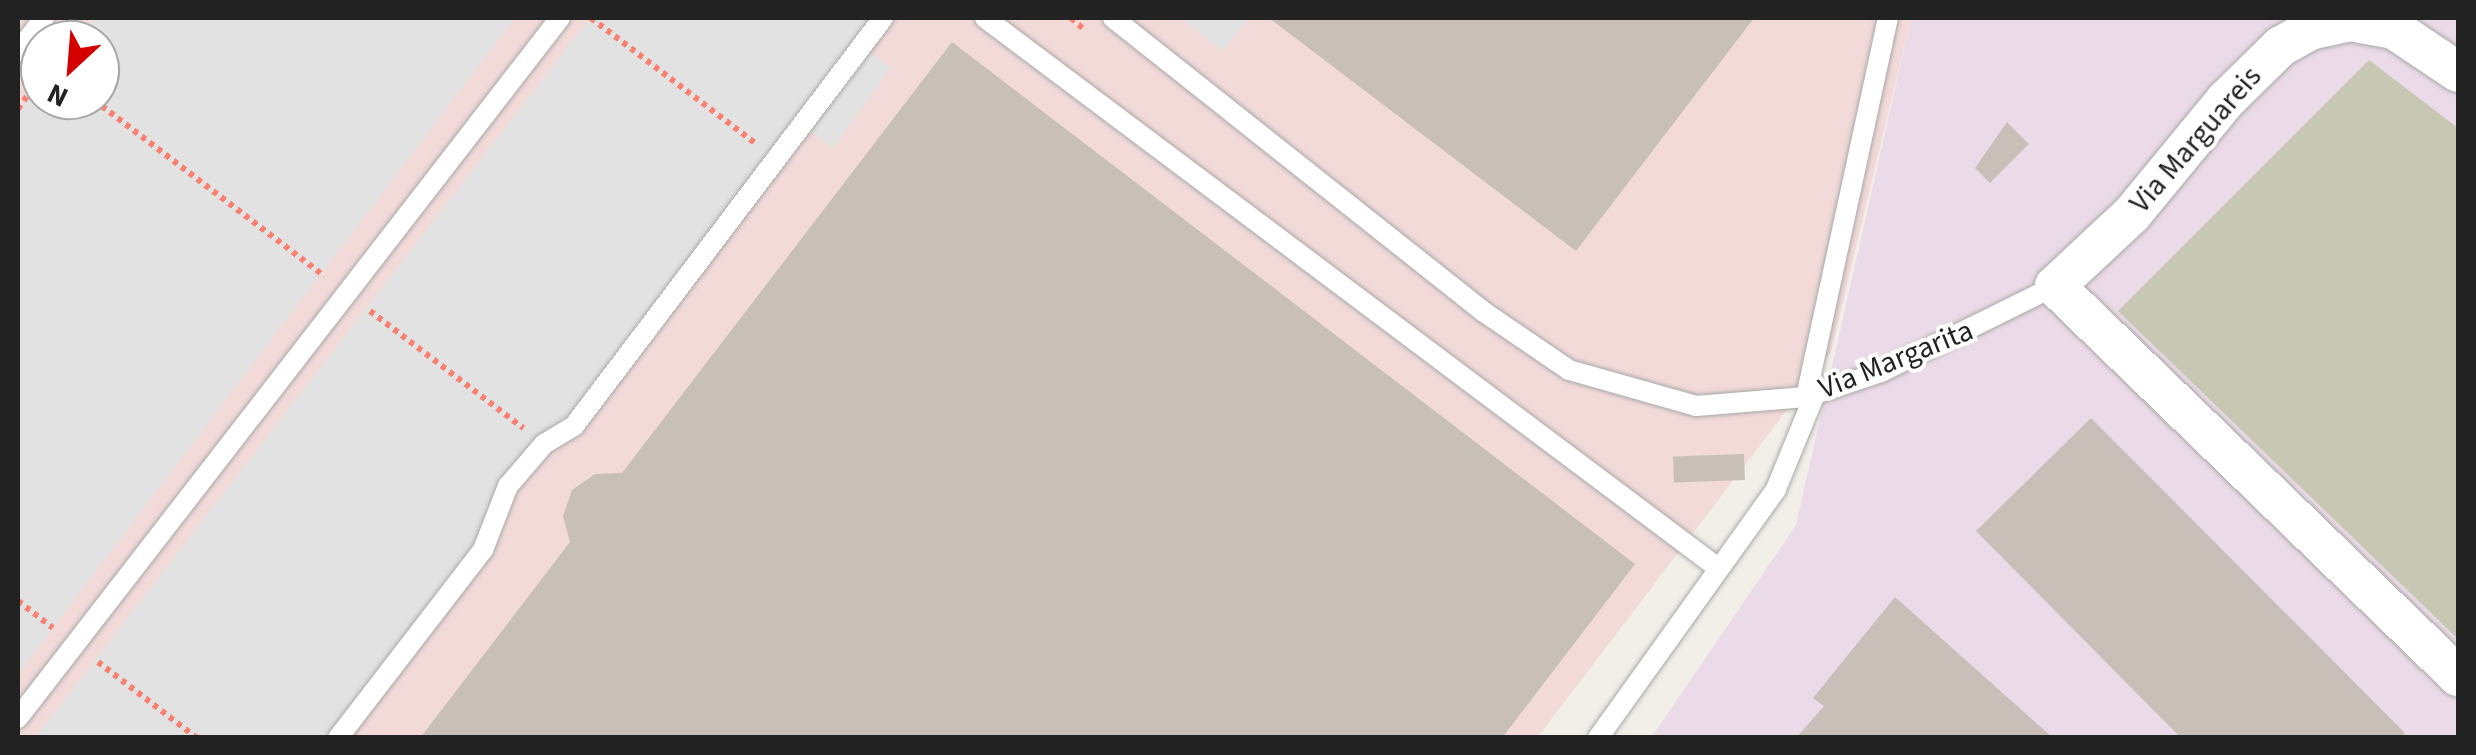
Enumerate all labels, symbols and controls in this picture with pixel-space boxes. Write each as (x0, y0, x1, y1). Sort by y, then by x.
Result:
north arrow (20, 20, 120, 120)
street label: Via Marguareis (2123, 59, 2269, 221)
text: N (41, 73, 75, 117)
street label: Via Margarita (1814, 313, 1978, 407)

